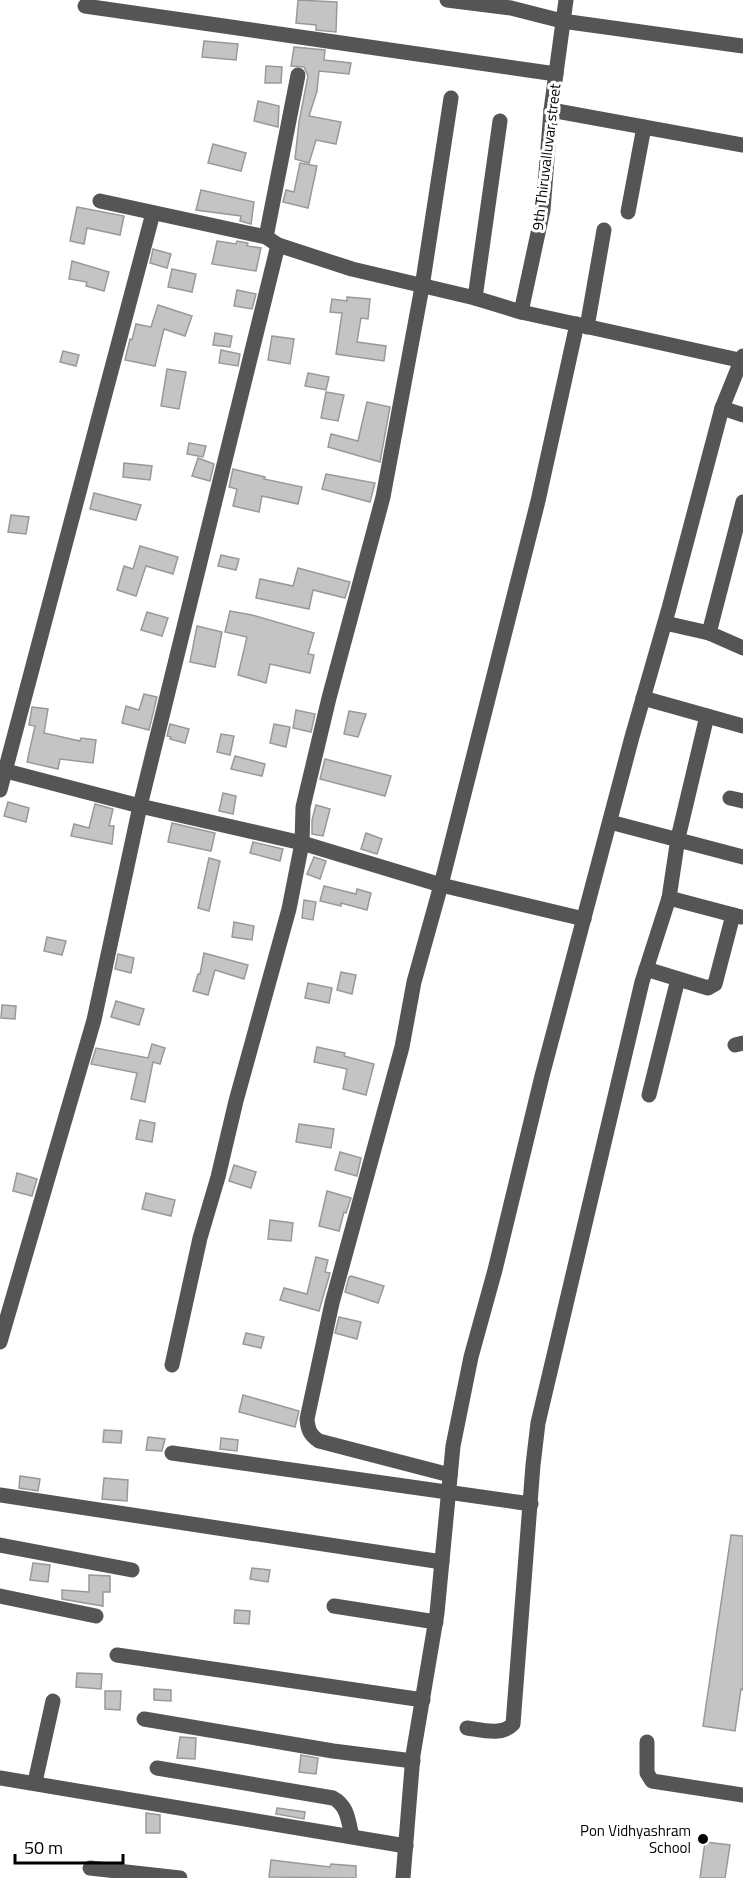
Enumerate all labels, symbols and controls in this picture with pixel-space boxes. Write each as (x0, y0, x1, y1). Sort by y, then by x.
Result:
street label: 9th Thiruvalluvar street (526, 82, 567, 232)
place label: Pon Vidhyashram School (580, 1819, 691, 1859)
scale bar (15, 1827, 123, 1865)
marker: Pon Vidhyashram School (696, 1832, 710, 1846)
text: 50 m (24, 1834, 63, 1861)

